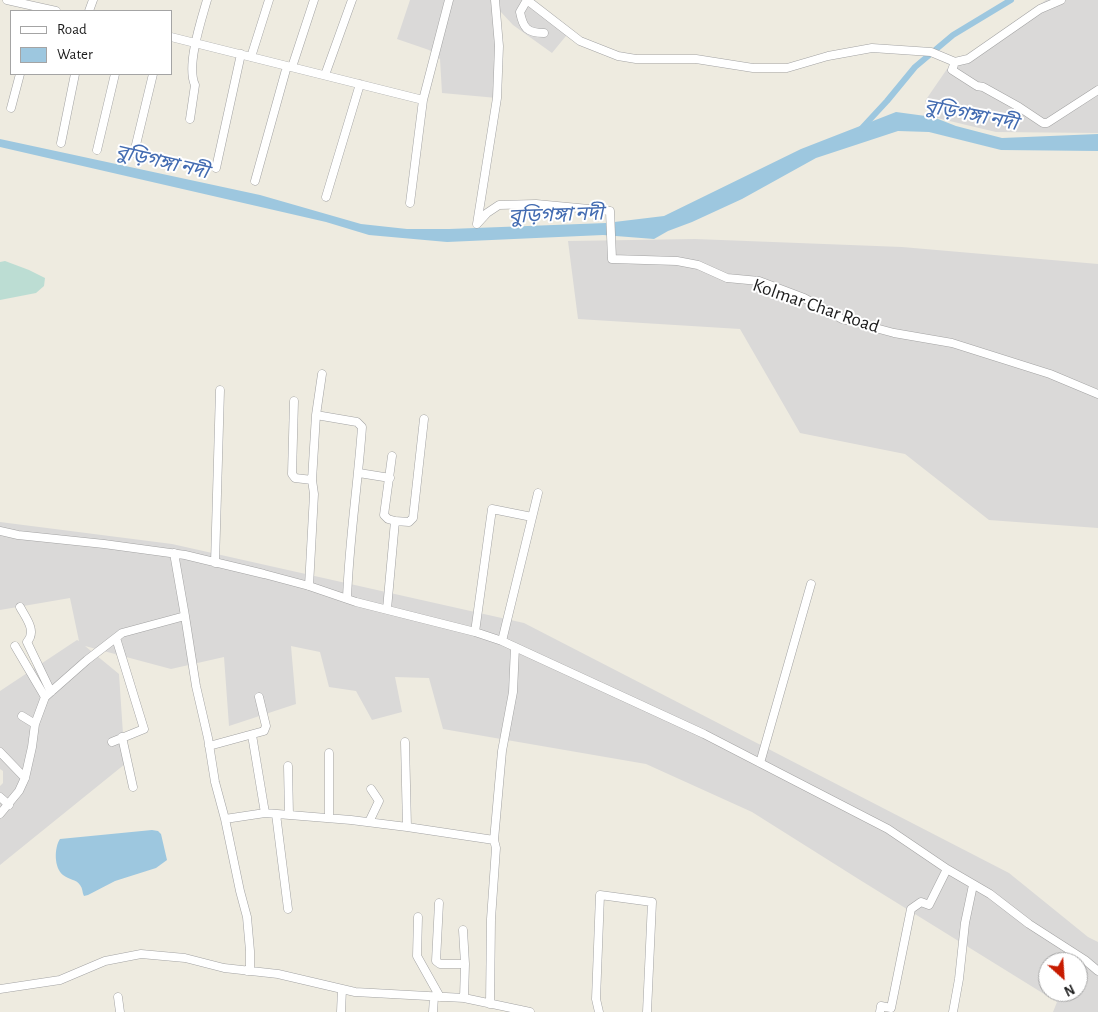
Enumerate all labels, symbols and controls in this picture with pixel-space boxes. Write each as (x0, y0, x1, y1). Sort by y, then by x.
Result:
legend (10, 10, 172, 75)
text: Road (57, 22, 87, 37)
text: Water (57, 47, 93, 62)
water label: বুড়িগঙ্গা নদী (922, 94, 1020, 136)
water label: বুড়িগঙ্গা নদী (113, 140, 211, 184)
water label: বুড়িগঙ্গা নদী (508, 201, 604, 229)
street label: Kolmar Char Road (750, 274, 882, 338)
north arrow (1038, 952, 1088, 1002)
text: N (1062, 981, 1077, 998)

